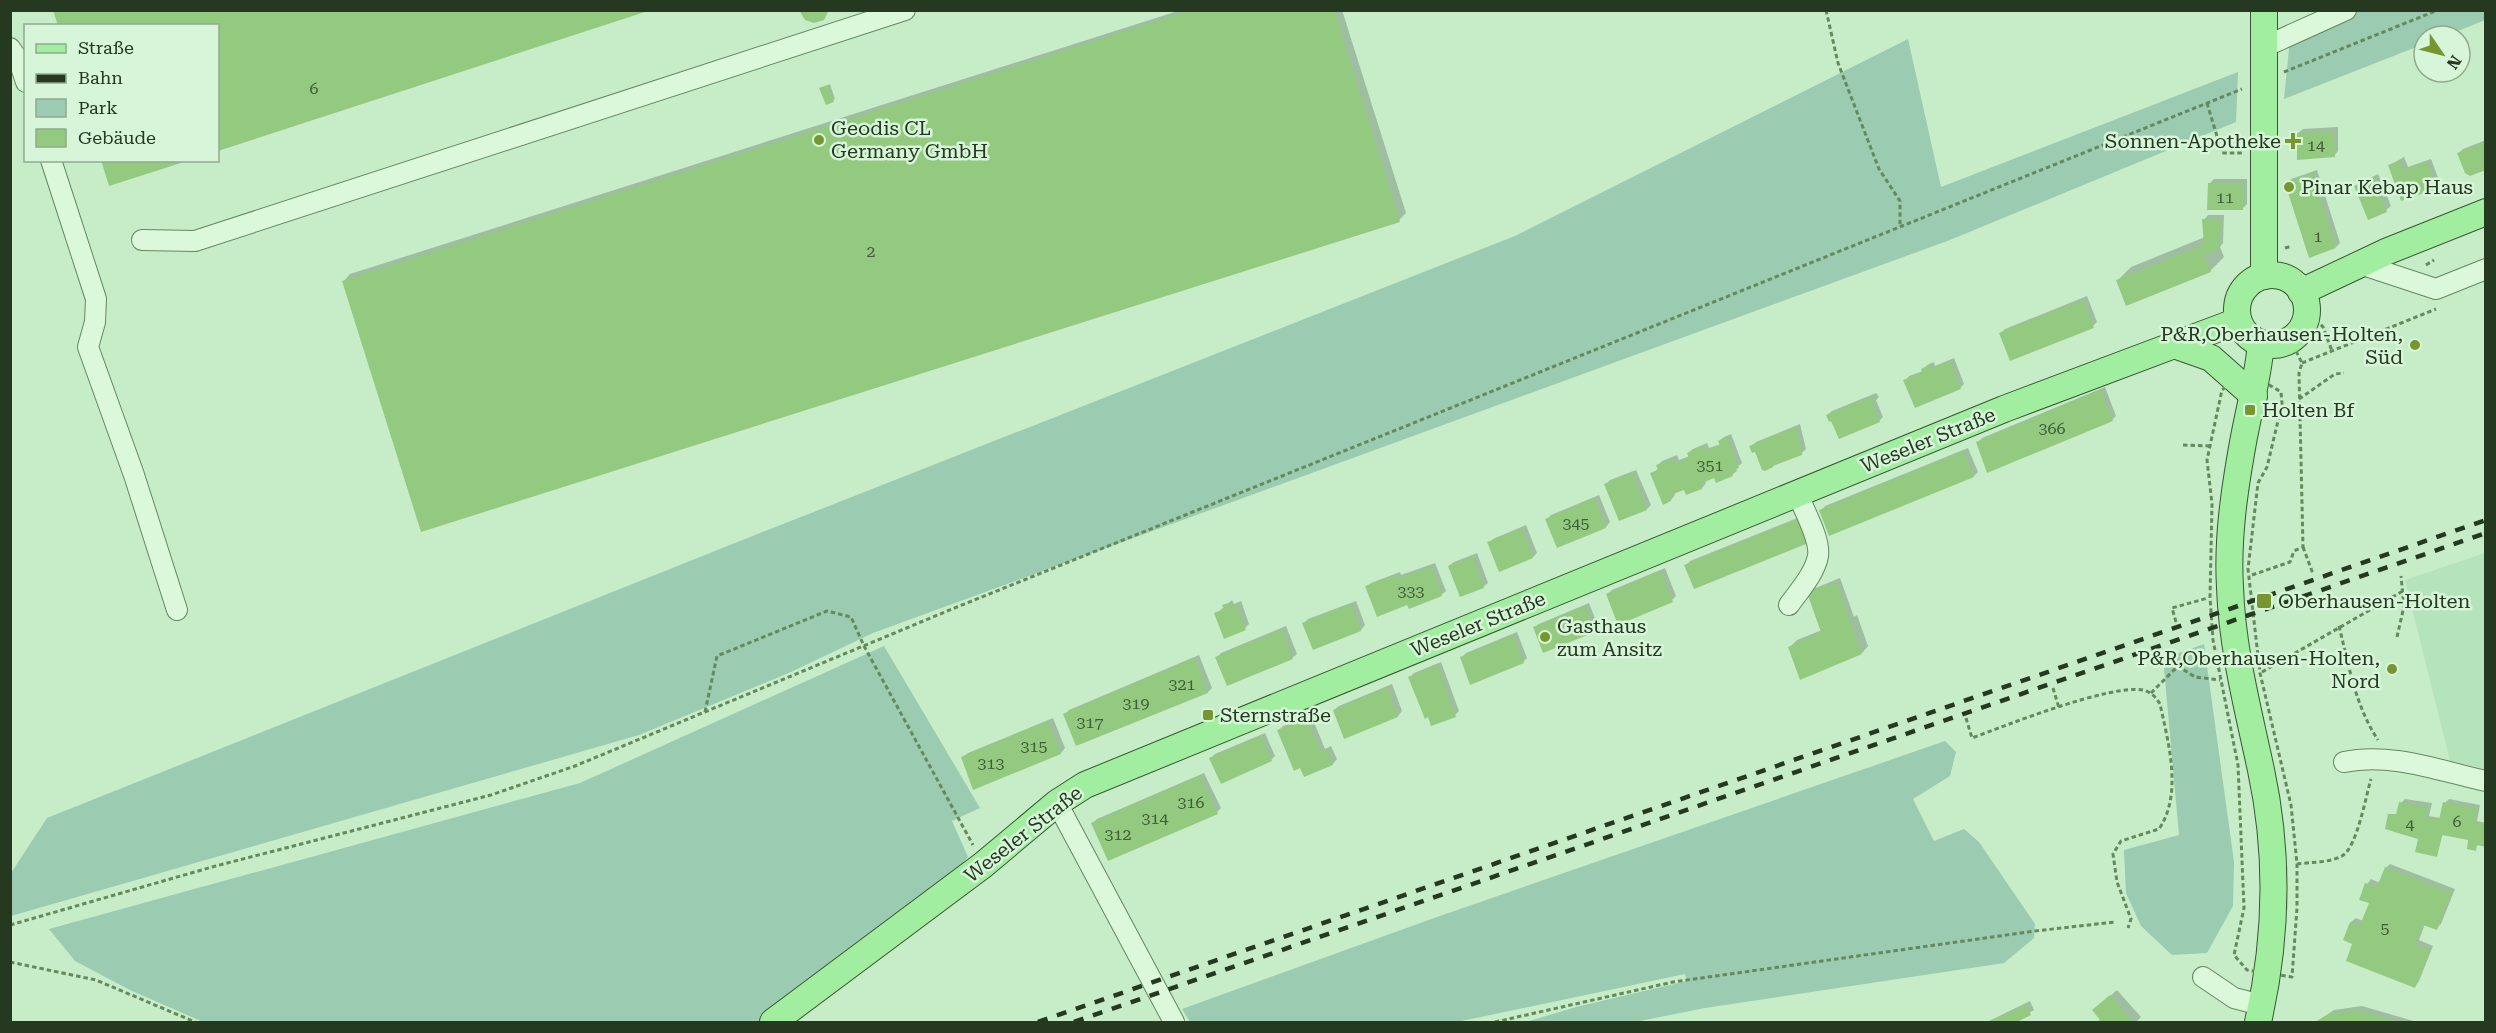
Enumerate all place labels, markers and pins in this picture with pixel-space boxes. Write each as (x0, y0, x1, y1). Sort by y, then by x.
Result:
place label: Geodis CL Germany GmbH (831, 116, 988, 163)
place label: Sonnen-Apotheke (2105, 129, 2281, 153)
marker: Geodis CL Germany GmbH (812, 133, 826, 147)
marker: Sonnen-Apotheke (2286, 134, 2300, 148)
place label: Pinar Kebap Haus (2301, 175, 2473, 199)
marker: Pinar Kebap Haus (2282, 180, 2296, 194)
place label: P&R,Oberhausen-Holten, Süd (2160, 322, 2403, 369)
marker: P&R,Oberhausen-Holten, Süd (2408, 338, 2422, 352)
place label: Holten Bf (2262, 398, 2355, 422)
marker: Holten Bf (2243, 403, 2257, 417)
place label: Oberhausen-Holten (2278, 589, 2470, 613)
marker: Oberhausen-Holten (2255, 592, 2273, 610)
place label: Gasthaus zum Ansitz (1557, 614, 1662, 661)
marker: Gasthaus zum Ansitz (1538, 630, 1552, 644)
place label: P&R,Oberhausen-Holten, Nord (2137, 646, 2380, 693)
marker: P&R,Oberhausen-Holten, Nord (2385, 662, 2399, 676)
place label: Sternstraße (1220, 703, 1331, 727)
marker: Sternstraße (1201, 708, 1215, 722)

